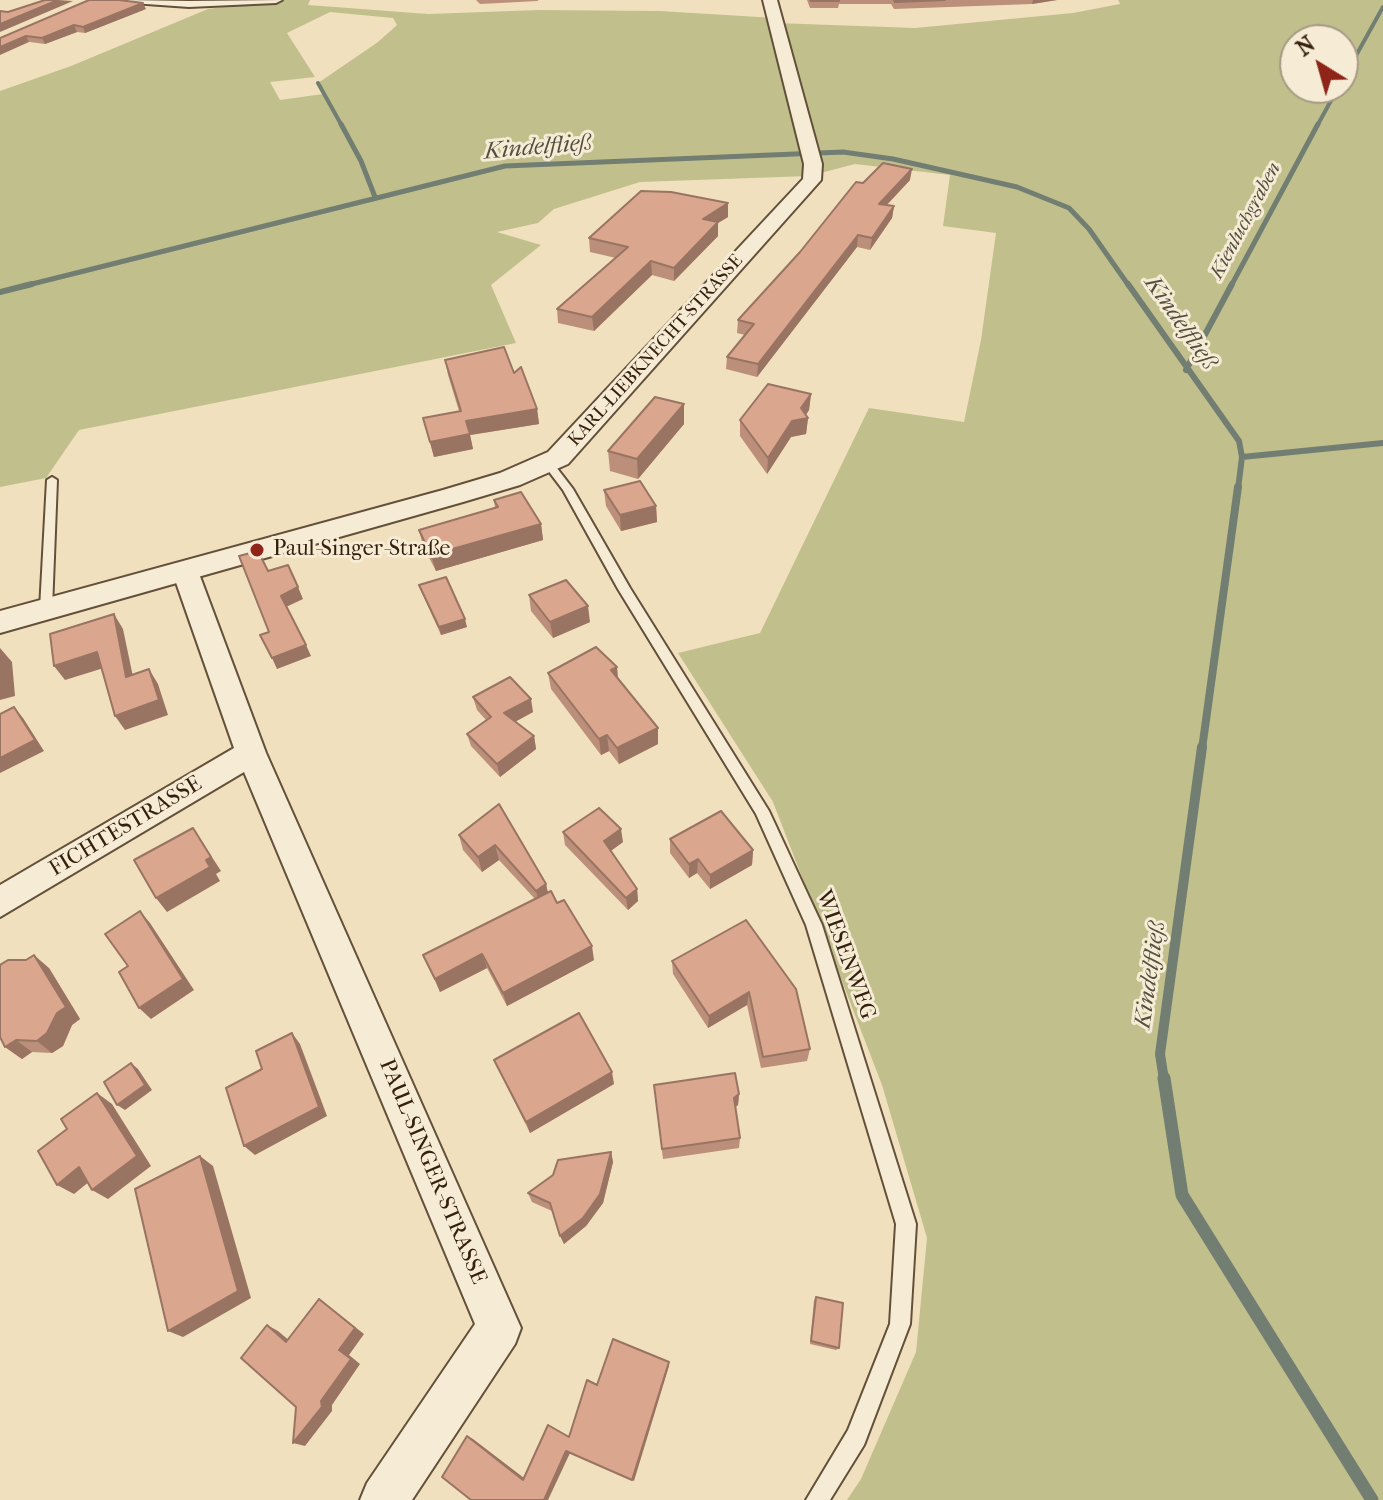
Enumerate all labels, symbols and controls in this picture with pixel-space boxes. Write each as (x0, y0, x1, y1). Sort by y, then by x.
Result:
north arrow (1279, 24, 1359, 104)
text: N (1291, 31, 1320, 62)
water label: Kindelfließ (483, 129, 593, 167)
water label: Kienluchgraben (1205, 159, 1287, 283)
street label: KARL-LIEBKNECHT-STRASSE (564, 251, 748, 451)
water label: Kindelfließ (1137, 270, 1223, 376)
place label: Paul-Singer-Straße (273, 537, 450, 563)
marker: Paul-Singer-Straße (248, 541, 266, 559)
street label: FICHTESTRASSE (45, 771, 207, 883)
street label: WIESENWEG (809, 887, 881, 1023)
water label: Kindelfließ (1129, 919, 1173, 1031)
street label: PAUL-SINGER-STRASSE (373, 1056, 491, 1288)

